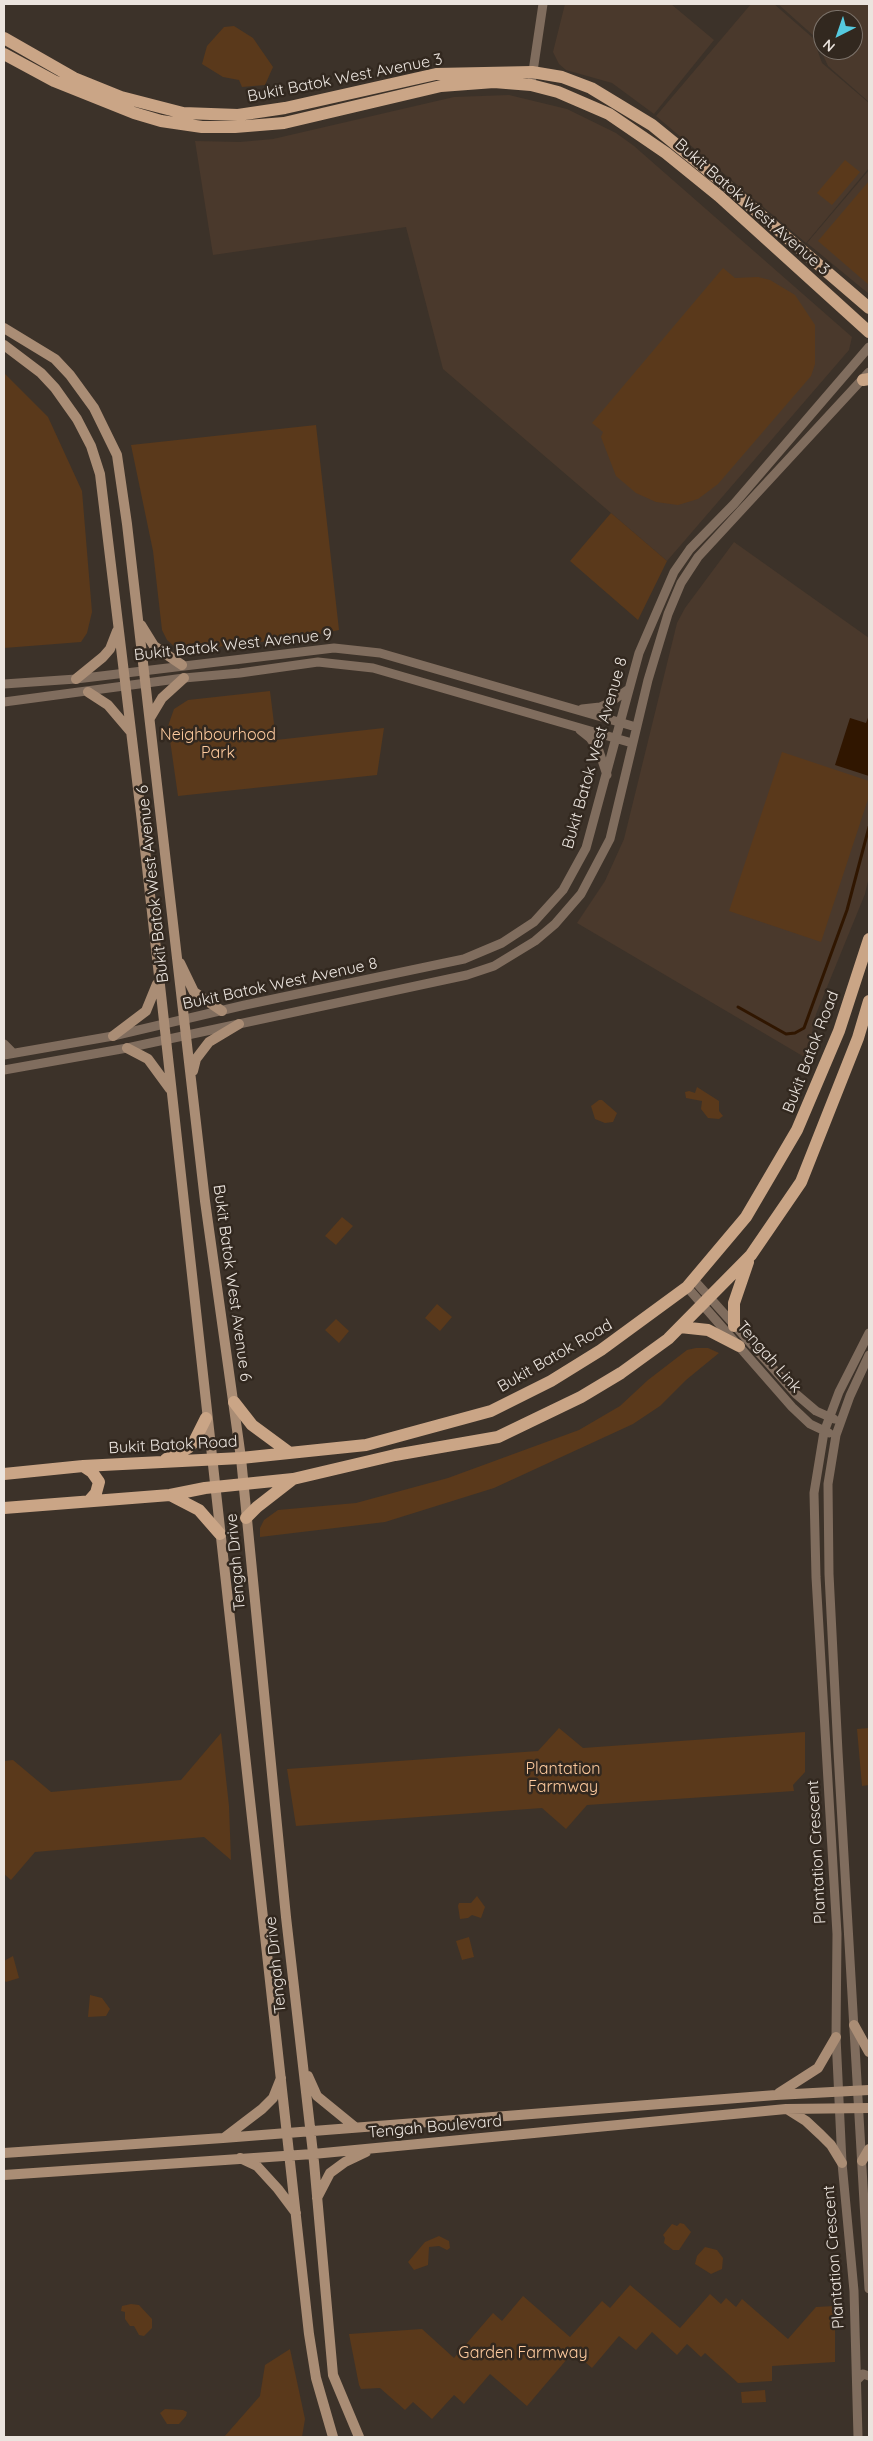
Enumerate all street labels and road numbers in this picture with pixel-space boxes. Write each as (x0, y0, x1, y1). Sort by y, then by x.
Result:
street label: Bukit Batok West Avenue 3 (246, 50, 444, 106)
street label: Bukit Batok West Avenue 3 (671, 135, 833, 279)
street label: Bukit Batok West Avenue 9 (133, 625, 333, 665)
street label: Bukit Batok West Avenue 8 (558, 655, 632, 851)
street label: Bukit Batok West Avenue 6 (133, 784, 173, 984)
street label: Bukit Batok West Avenue 8 (181, 954, 379, 1014)
street label: Bukit Batok Road (779, 988, 843, 1116)
street label: Bukit Batok West Avenue 6 (209, 1183, 255, 1383)
street label: Bukit Batok Road (494, 1315, 616, 1397)
street label: Tengah Link (733, 1317, 805, 1397)
street label: Bukit Batok Road (108, 1432, 238, 1458)
street label: Tengah Drive (222, 1513, 250, 1611)
street label: Plantation Crescent (804, 1779, 830, 1925)
street label: Tengah Drive (261, 1915, 291, 2015)
street label: Tengah Boulevard (367, 2112, 503, 2142)
street label: Plantation Crescent (819, 2184, 849, 2330)

